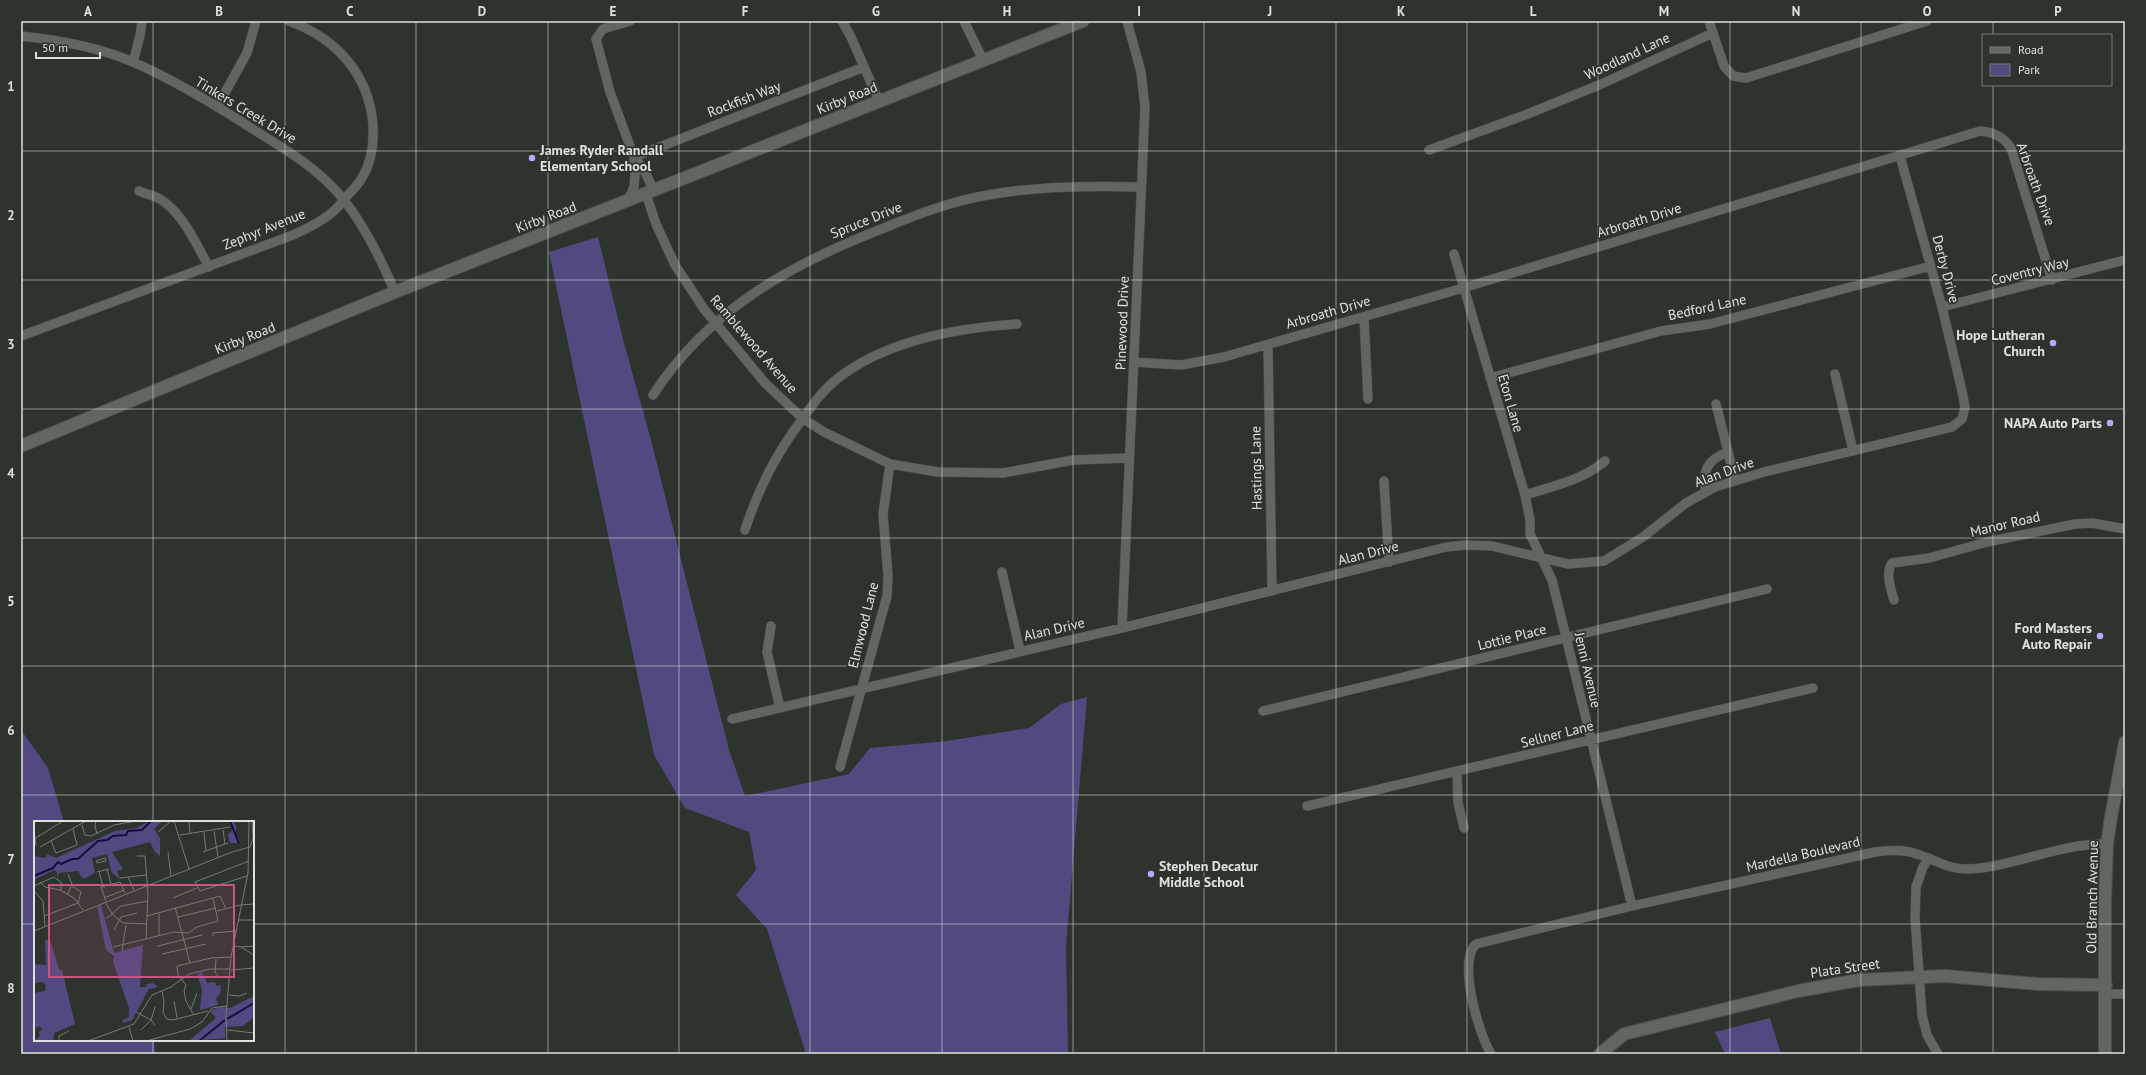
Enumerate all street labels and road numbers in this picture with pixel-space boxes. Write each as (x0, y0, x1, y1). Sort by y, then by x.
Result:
street label: Woodland Lane (1581, 28, 1673, 84)
street label: Tinkers Creek Drive (192, 73, 300, 147)
street label: Rockfish Way (705, 77, 784, 121)
street label: Kirby Road (814, 78, 880, 118)
street label: Arbroath Drive (2013, 140, 2059, 228)
street label: Kirby Road (513, 197, 579, 237)
street label: Spruce Drive (828, 198, 904, 242)
street label: Arbroath Drive (1595, 199, 1683, 241)
street label: Zephyr Avenue (220, 204, 308, 254)
street label: Derby Drive (1928, 233, 1964, 305)
street label: Coventry Way (1989, 253, 2071, 289)
street label: Pinewood Drive (1111, 276, 1133, 370)
street label: Bedford Lane (1666, 290, 1748, 324)
street label: Ramblewood Avenue (706, 291, 802, 397)
street label: Arbroath Drive (1284, 291, 1372, 333)
street label: Kirby Road (212, 318, 278, 358)
street label: Eton Lane (1494, 372, 1528, 434)
street label: Hastings Lane (1246, 426, 1266, 510)
street label: Alan Drive (1692, 453, 1756, 491)
street label: Manor Road (1968, 507, 2042, 541)
street label: Alan Drive (1336, 537, 1400, 569)
street label: Elmwood Lane (844, 580, 882, 670)
street label: Alan Drive (1022, 613, 1086, 645)
street label: Lottie Place (1476, 620, 1548, 654)
street label: Jenni Avenue (1570, 629, 1605, 710)
street label: Sellner Lane (1519, 716, 1595, 752)
street label: Mardella Boulevard (1744, 832, 1862, 876)
street label: Old Branch Avenue (2082, 840, 2102, 954)
street label: Plata Street (1809, 954, 1881, 982)

